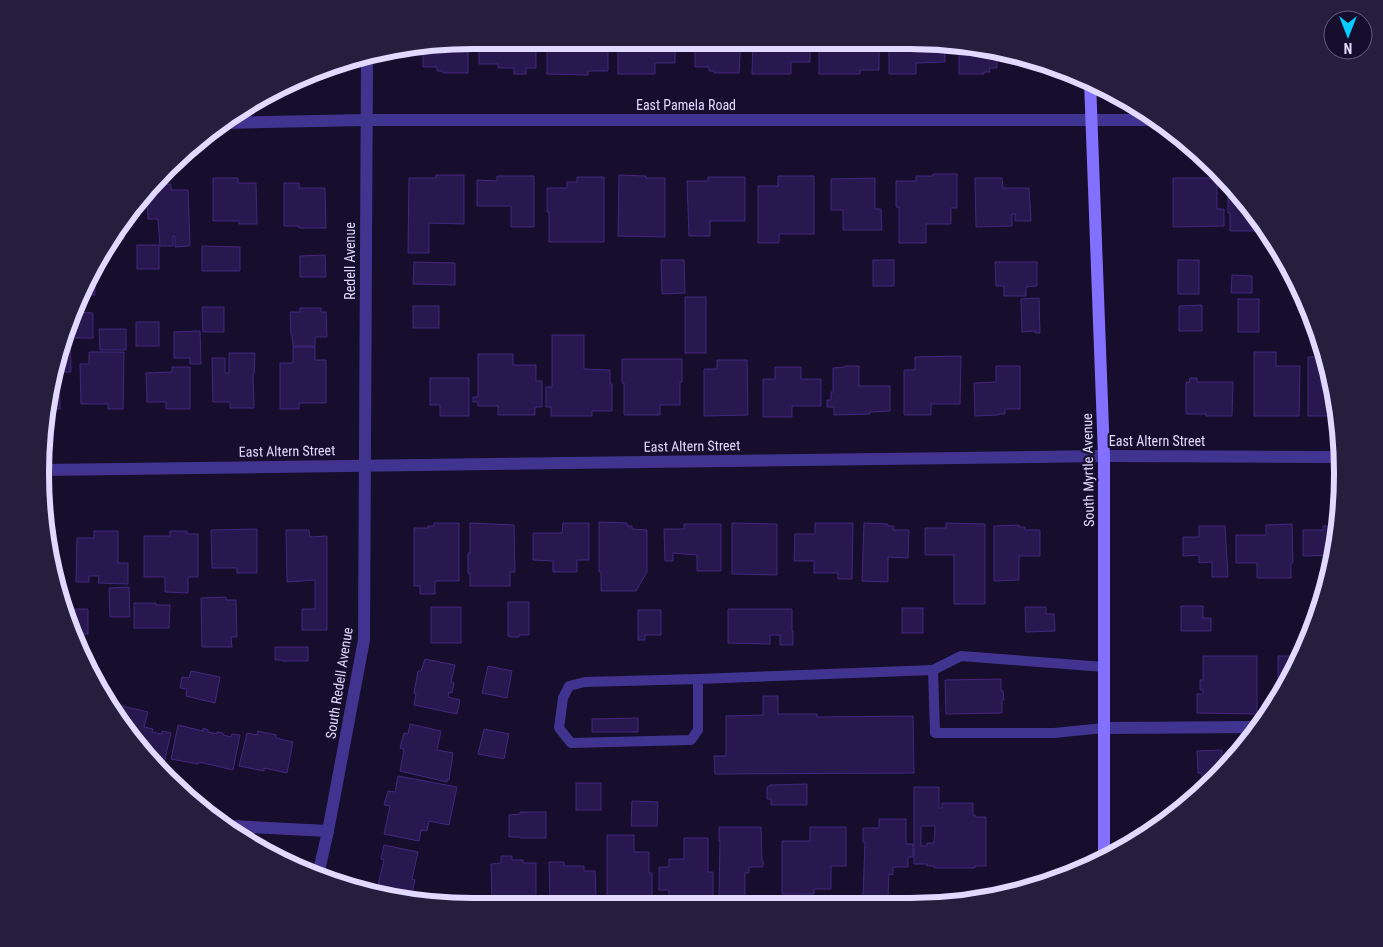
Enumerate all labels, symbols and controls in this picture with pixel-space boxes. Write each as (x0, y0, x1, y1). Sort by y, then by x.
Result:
north arrow (1323, 10, 1373, 60)
text: N (1344, 40, 1352, 56)
street label: East Pamela Road (636, 97, 736, 113)
street label: Redell Avenue (342, 222, 358, 300)
street label: South Myrtle Avenue (1079, 413, 1097, 527)
street label: East Altern Street (1109, 433, 1205, 449)
street label: East Altern Street (644, 437, 740, 455)
street label: East Altern Street (239, 442, 335, 460)
street label: South Redell Avenue (322, 626, 356, 740)

